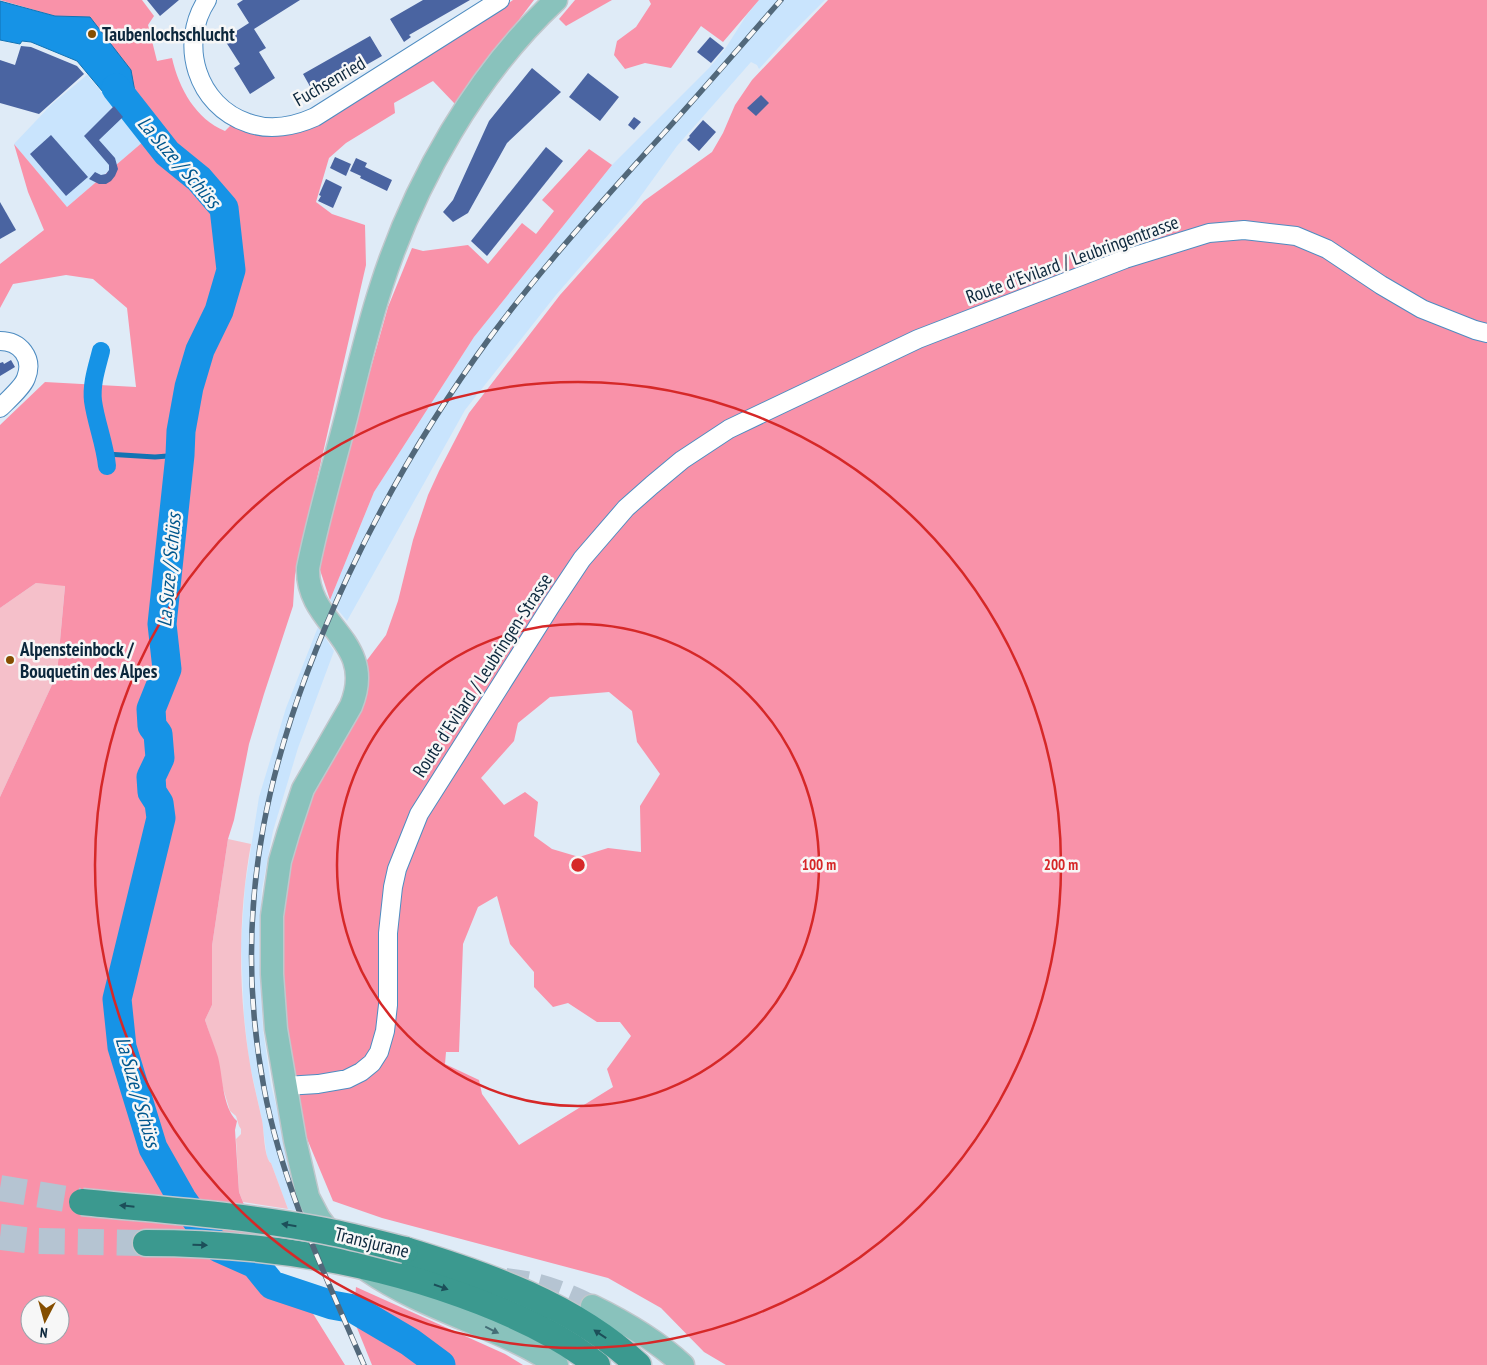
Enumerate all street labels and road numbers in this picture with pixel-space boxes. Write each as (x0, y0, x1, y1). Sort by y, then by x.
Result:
street label: Fuchsenried (289, 51, 369, 111)
street label: Route d'Evilard / Leubringentrasse (962, 209, 1182, 309)
street label: Route d'Evilard / Leubringen-Strasse (407, 569, 557, 781)
street label: Transjurane (332, 1221, 412, 1263)

